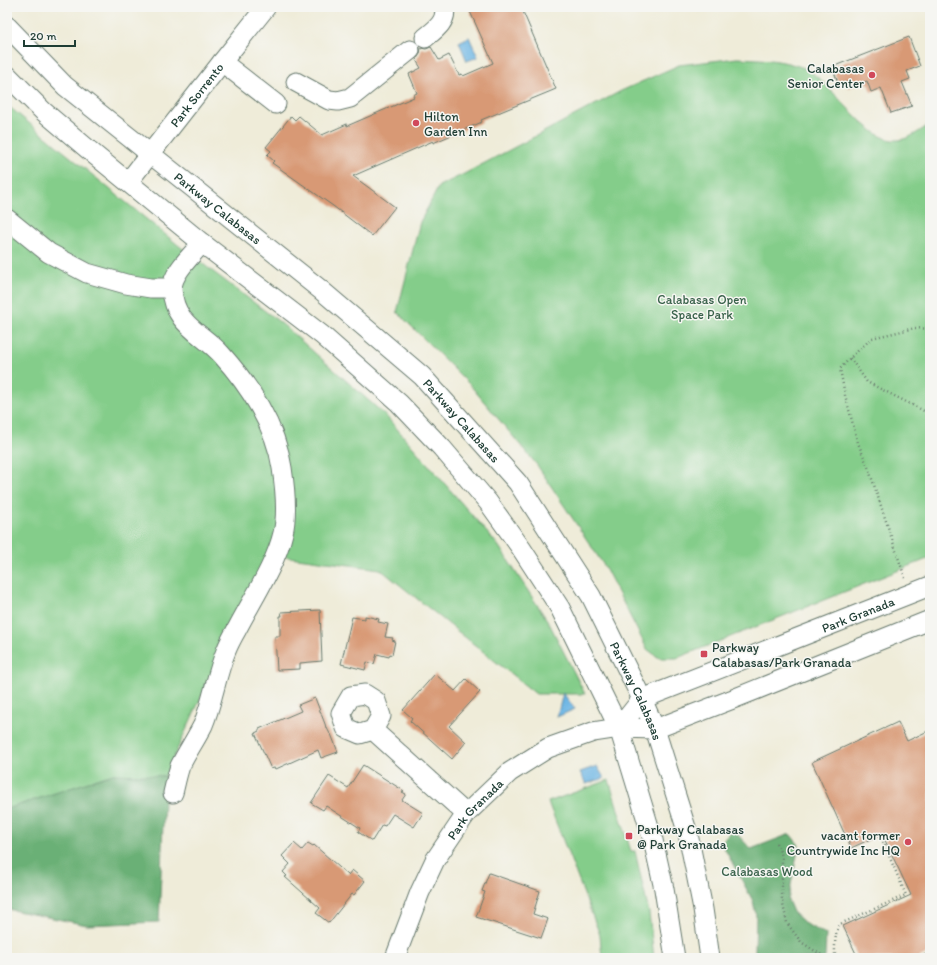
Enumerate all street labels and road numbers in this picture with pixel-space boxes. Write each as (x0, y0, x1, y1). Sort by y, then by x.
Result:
street label: Park Sorrento (167, 59, 227, 130)
street label: Parkway Calabasas (171, 169, 264, 248)
street label: Parkway Calabasas (420, 376, 503, 466)
street label: Park Granada (820, 594, 897, 636)
street label: Parkway Calabasas (607, 639, 665, 742)
street label: Park Granada (444, 776, 506, 842)

